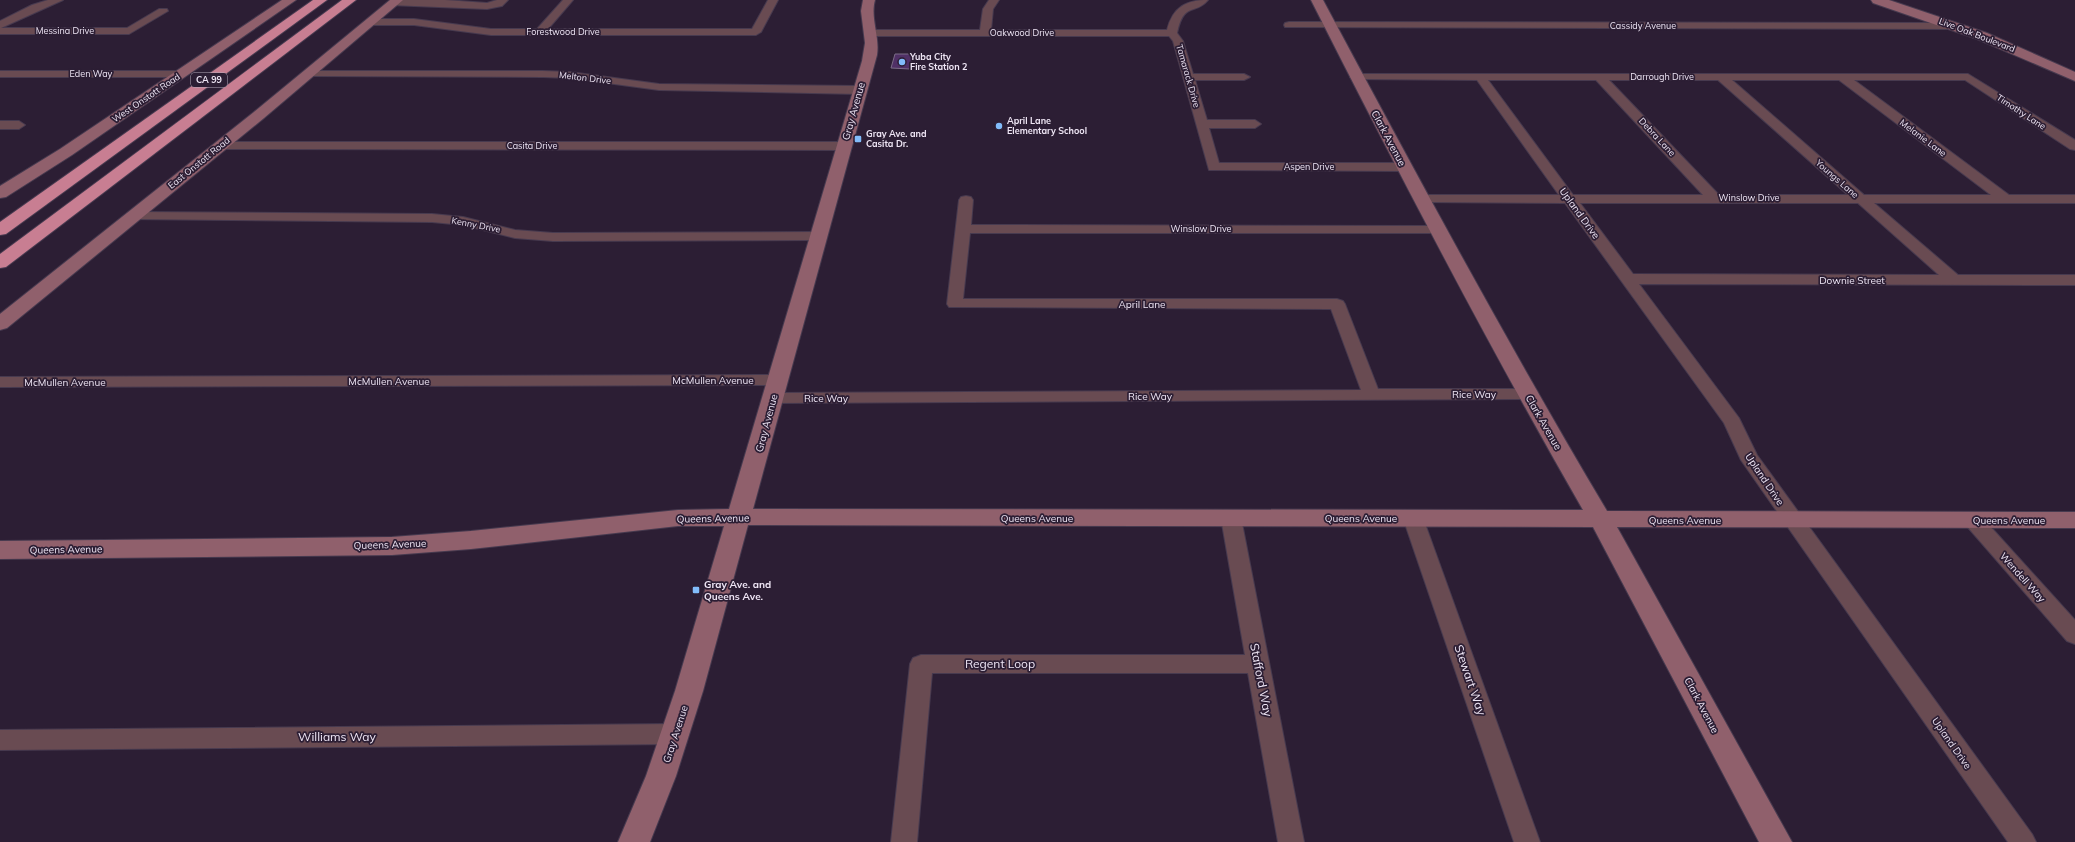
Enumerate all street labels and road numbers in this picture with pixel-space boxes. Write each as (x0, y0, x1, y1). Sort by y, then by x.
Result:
street label: Live Oak Boulevard (1938, 15, 2017, 54)
street label: Cassidy Avenue (1610, 20, 1676, 32)
street label: Messina Drive (36, 25, 94, 36)
street label: Forestwood Drive (526, 26, 600, 37)
street label: Oakwood Drive (990, 27, 1054, 38)
street label: Tamarack Drive (1174, 43, 1203, 109)
street label: Eden Way (70, 68, 113, 80)
street label: Melton Drive (558, 69, 612, 86)
street label: West Onstott Road (110, 71, 182, 124)
street label: Darrough Drive (1630, 71, 1694, 82)
road number: CA 99 (191, 73, 227, 87)
street label: Gray Avenue (839, 81, 868, 142)
street label: Timothy Lane (1994, 92, 2048, 132)
street label: Clark Avenue (1368, 108, 1409, 168)
street label: Debra Lane (1637, 115, 1678, 158)
street label: Melanie Lane (1898, 117, 1949, 159)
street label: East Onstott Road (166, 134, 232, 191)
street label: Casita Drive (507, 140, 557, 151)
street label: Youngs Lane (1813, 156, 1861, 200)
street label: Aspen Drive (1284, 161, 1334, 172)
street label: Upland Drive (1557, 185, 1603, 242)
street label: Winslow Drive (1718, 192, 1780, 203)
street label: Kenny Drive (450, 214, 502, 236)
street label: Winslow Drive (1170, 223, 1232, 234)
street label: Downie Street (1819, 274, 1885, 287)
street label: April Lane (1118, 298, 1166, 311)
street label: McMullen Avenue (672, 374, 754, 387)
street label: McMullen Avenue (348, 375, 430, 388)
street label: McMullen Avenue (24, 376, 106, 389)
street label: Rice Way (1452, 388, 1497, 401)
street label: Rice Way (1128, 390, 1173, 403)
street label: Rice Way (804, 392, 849, 405)
street label: Clark Avenue (1523, 392, 1565, 452)
street label: Gray Avenue (752, 393, 780, 454)
street label: Upland Drive (1742, 451, 1787, 508)
street label: Queens Avenue (677, 511, 749, 526)
street label: Queens Avenue (1001, 512, 1073, 525)
street label: Queens Avenue (1325, 512, 1397, 525)
street label: Queens Avenue (1649, 514, 1721, 527)
street label: Queens Avenue (1973, 514, 2045, 527)
street label: Queens Avenue (353, 537, 427, 552)
street label: Queens Avenue (30, 542, 102, 557)
street label: Wendell Way (1997, 550, 2049, 605)
street label: Stafford Way (1247, 642, 1276, 718)
street label: Stewart Way (1451, 643, 1490, 718)
street label: Regent Loop (965, 656, 1035, 671)
street label: Clark Avenue (1681, 675, 1722, 735)
street label: Gray Avenue (660, 704, 691, 765)
street label: Upland Drive (1929, 715, 1974, 772)
street label: Williams Way (298, 729, 377, 744)

